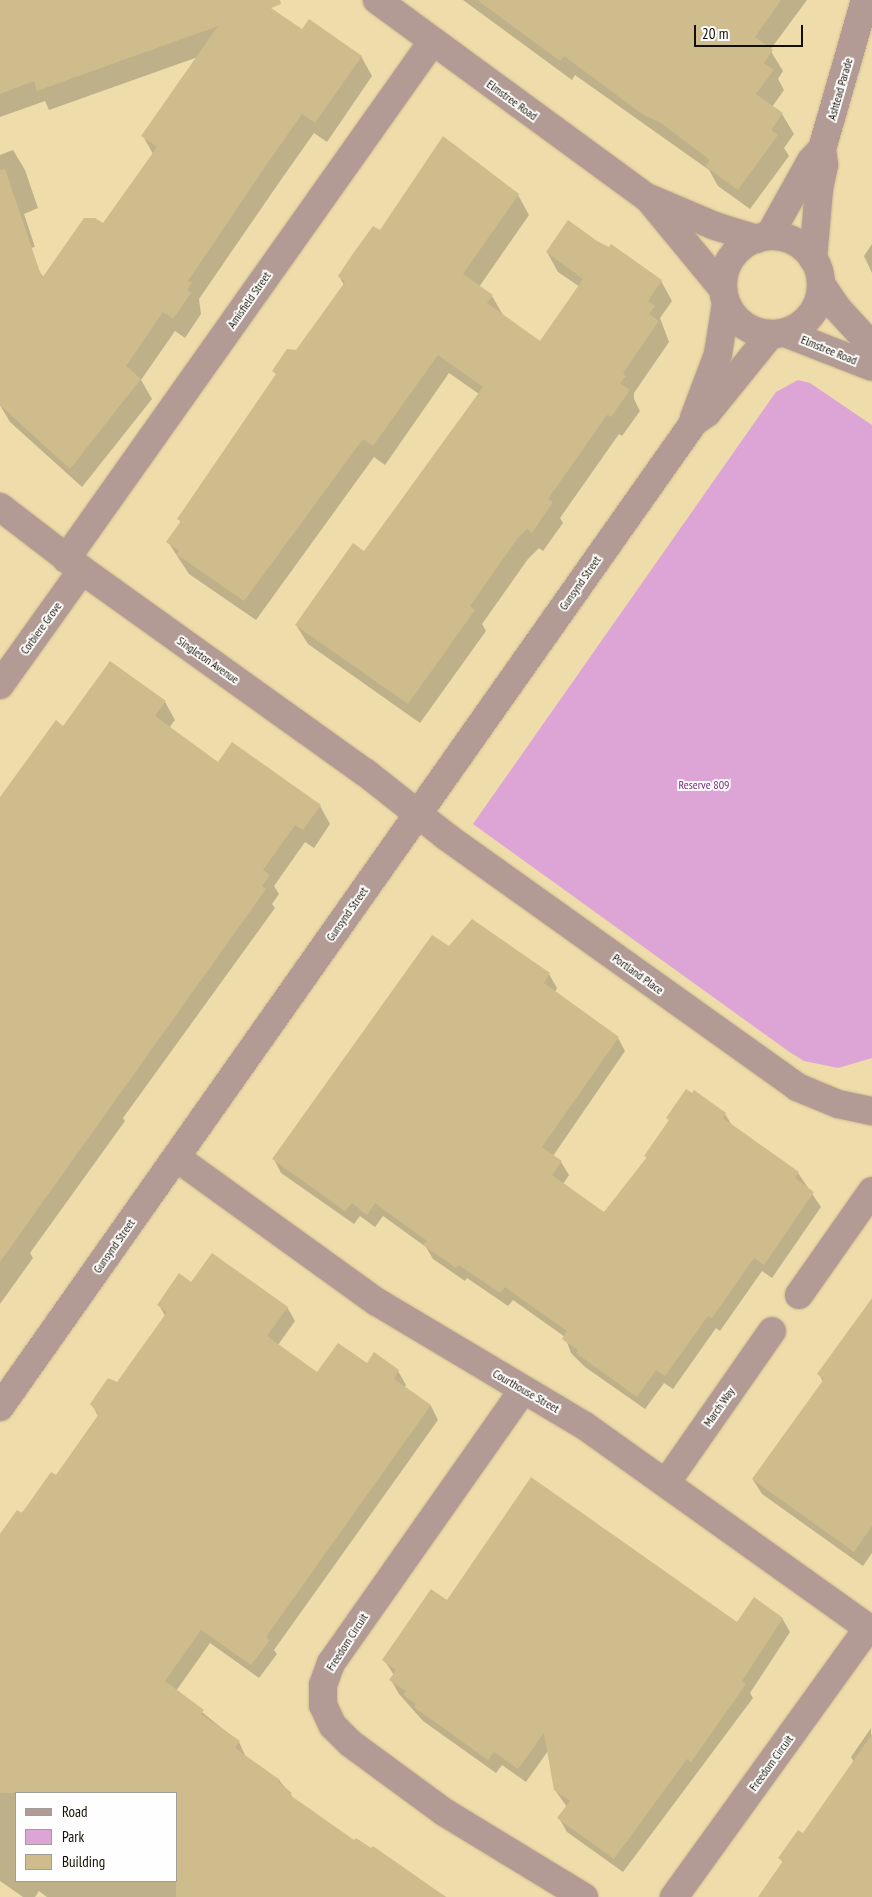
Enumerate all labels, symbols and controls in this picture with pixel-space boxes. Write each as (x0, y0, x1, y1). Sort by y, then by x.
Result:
scale bar (697, 15, 806, 47)
text: 20 m (702, 24, 728, 43)
street label: Ashtead Parade (824, 56, 856, 122)
street label: Elmstree Road (484, 77, 540, 123)
street label: Amisfield Street (224, 269, 274, 331)
street label: Elmstree Road (799, 332, 859, 368)
street label: Gunsynd Street (556, 553, 604, 613)
street label: Corbiere Grove (17, 599, 65, 657)
street label: Singleton Avenue (174, 633, 242, 687)
park label: Reserve 809 (679, 778, 729, 792)
street label: Gunsynd Street (323, 884, 371, 944)
street label: Portland Place (610, 951, 666, 997)
street label: Gunsynd Street (90, 1216, 138, 1276)
street label: Courthouse Street (490, 1366, 562, 1416)
street label: March Way (700, 1385, 738, 1429)
street label: Freedom Circuit (323, 1611, 371, 1673)
street label: Freedom Circuit (746, 1732, 796, 1794)
legend (15, 1792, 178, 1882)
text: Road (62, 1802, 88, 1821)
text: Park (62, 1827, 84, 1846)
text: Building (62, 1852, 105, 1871)

